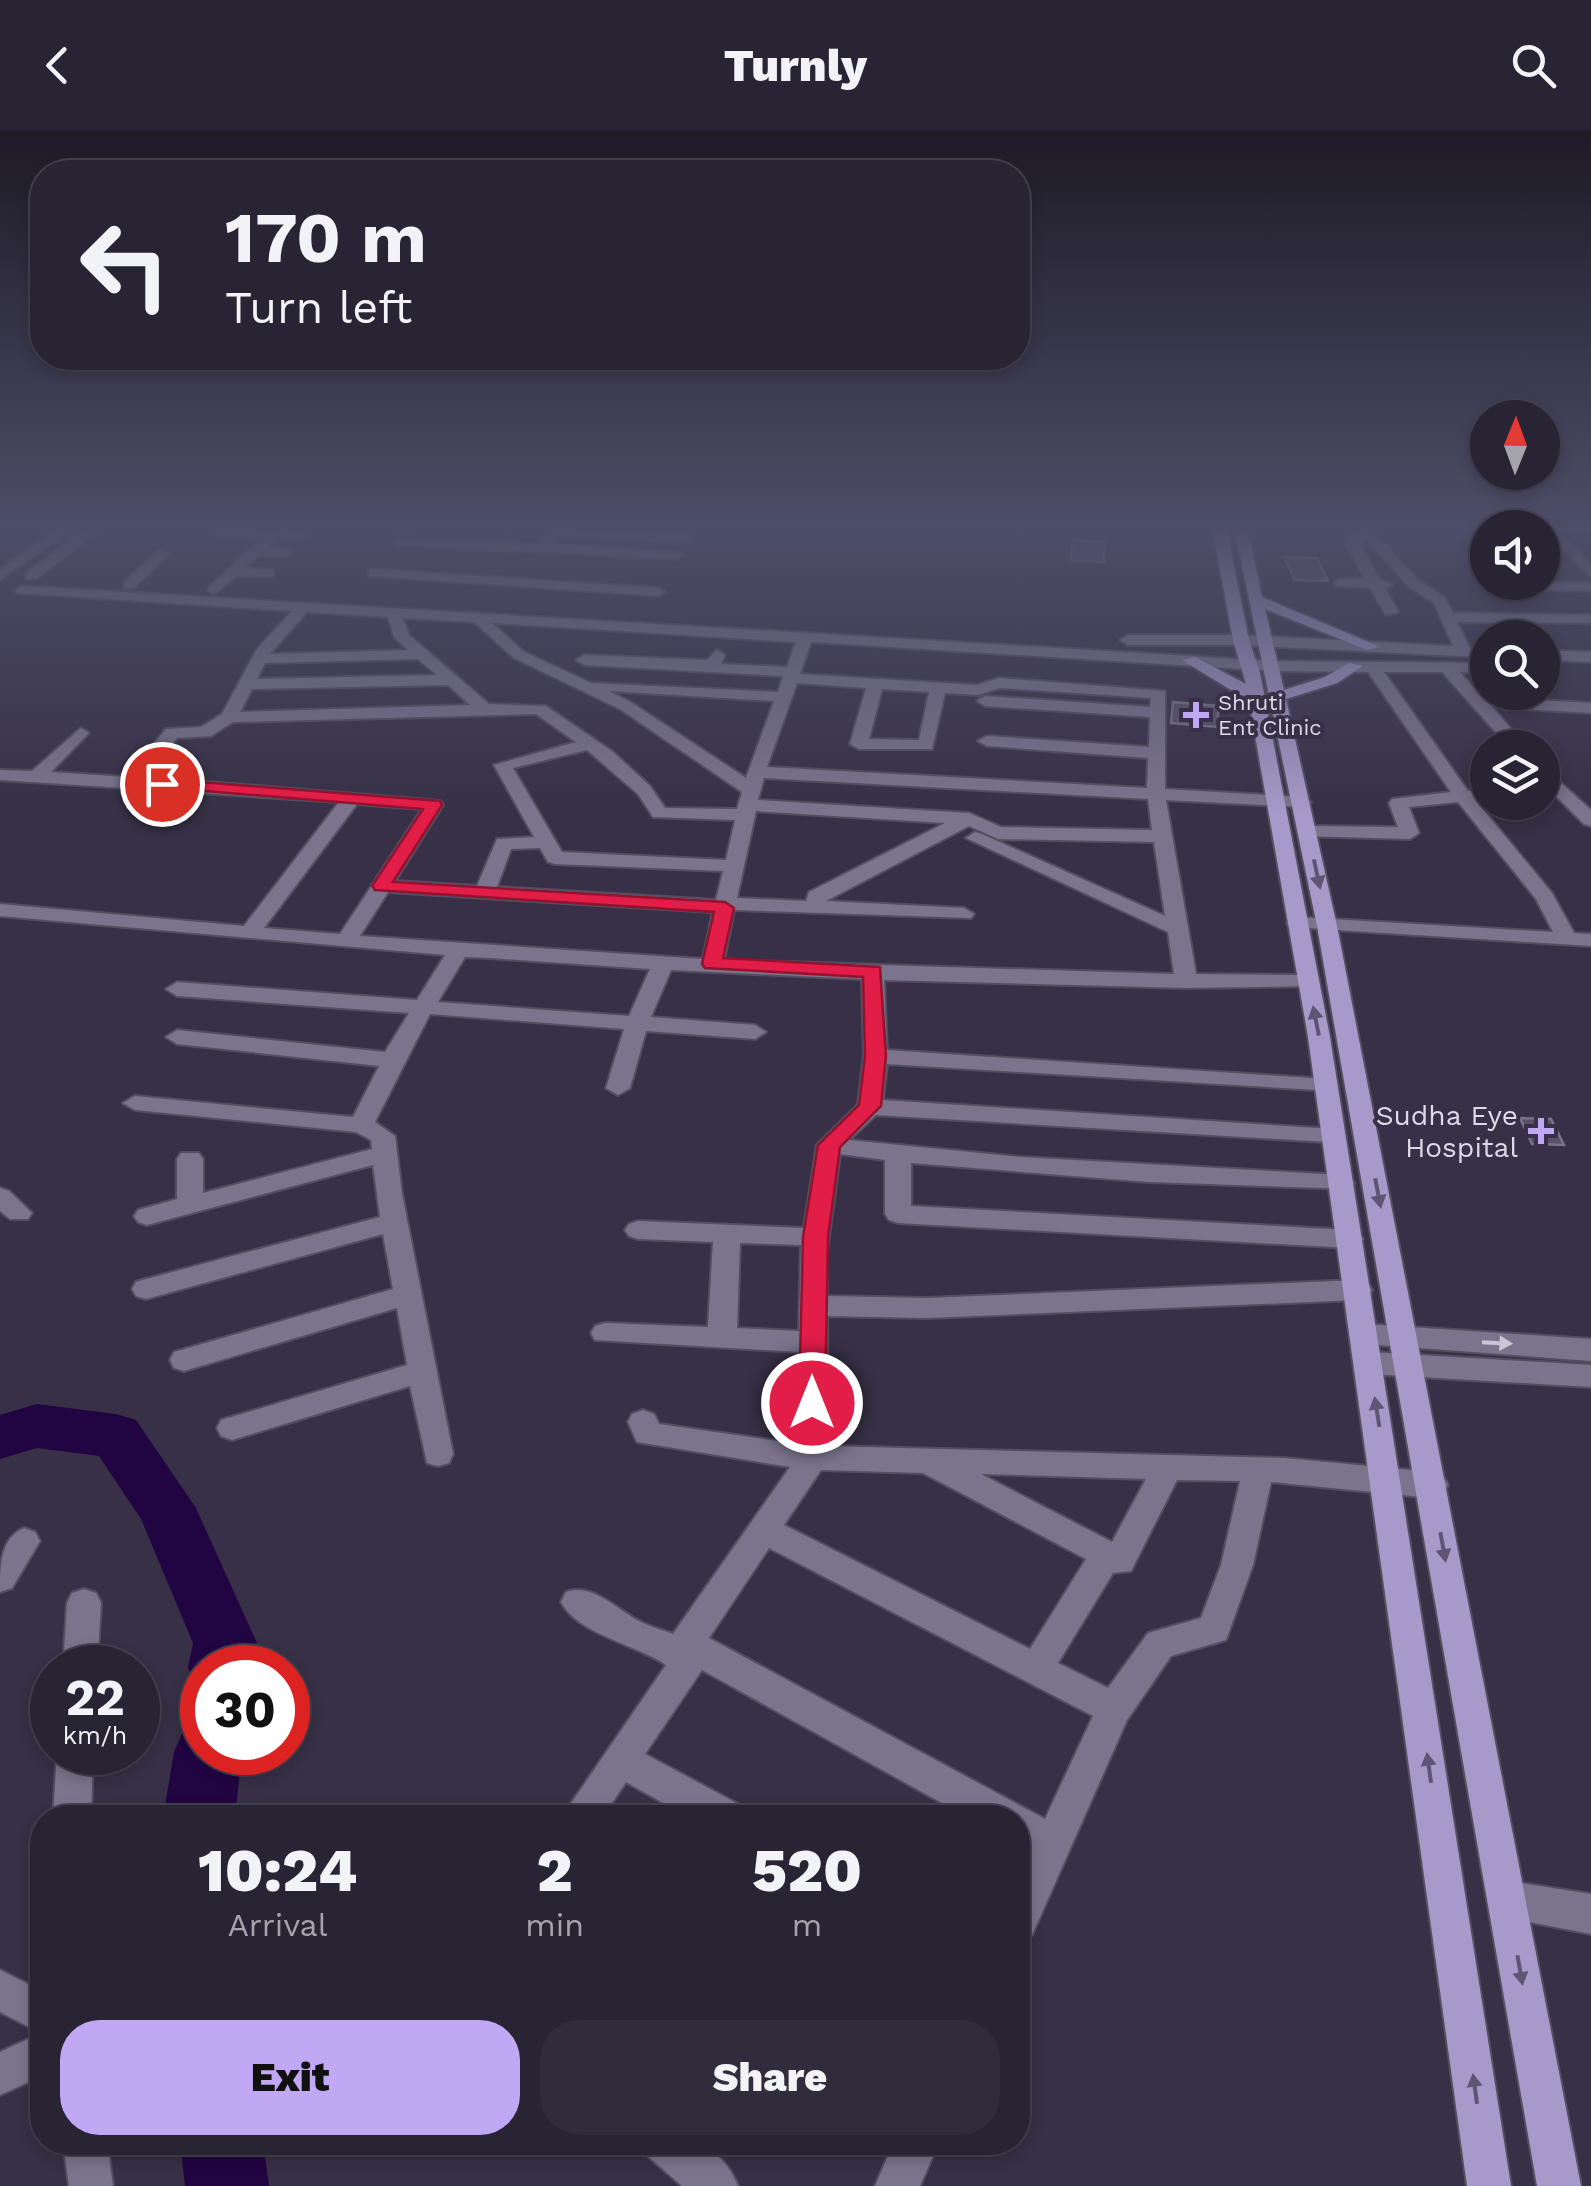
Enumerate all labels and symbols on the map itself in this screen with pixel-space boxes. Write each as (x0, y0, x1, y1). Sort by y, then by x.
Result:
north arrow (1470, 400, 1560, 490)
place label: Shruti Ent Clinic (1218, 690, 1322, 740)
marker: Shruti Ent Clinic (1183, 702, 1209, 728)
pin (120, 742, 205, 827)
one-way arrow (1309, 859, 1325, 890)
one-way arrow (1307, 1006, 1323, 1037)
place label: Sudha Eye Hospital (1376, 1099, 1518, 1164)
marker: Sudha Eye Hospital (1528, 1118, 1554, 1144)
one-way arrow (1371, 1178, 1386, 1209)
one-way arrow (1481, 1335, 1513, 1351)
position arrow (760, 1351, 864, 1455)
one-way arrow (1368, 1395, 1384, 1427)
one-way arrow (1436, 1532, 1452, 1563)
speed limit sign: 30 (180, 1645, 310, 1775)
one-way arrow (1420, 1752, 1436, 1783)
one-way arrow (1513, 1955, 1528, 1986)
one-way arrow (1467, 2073, 1483, 2105)

